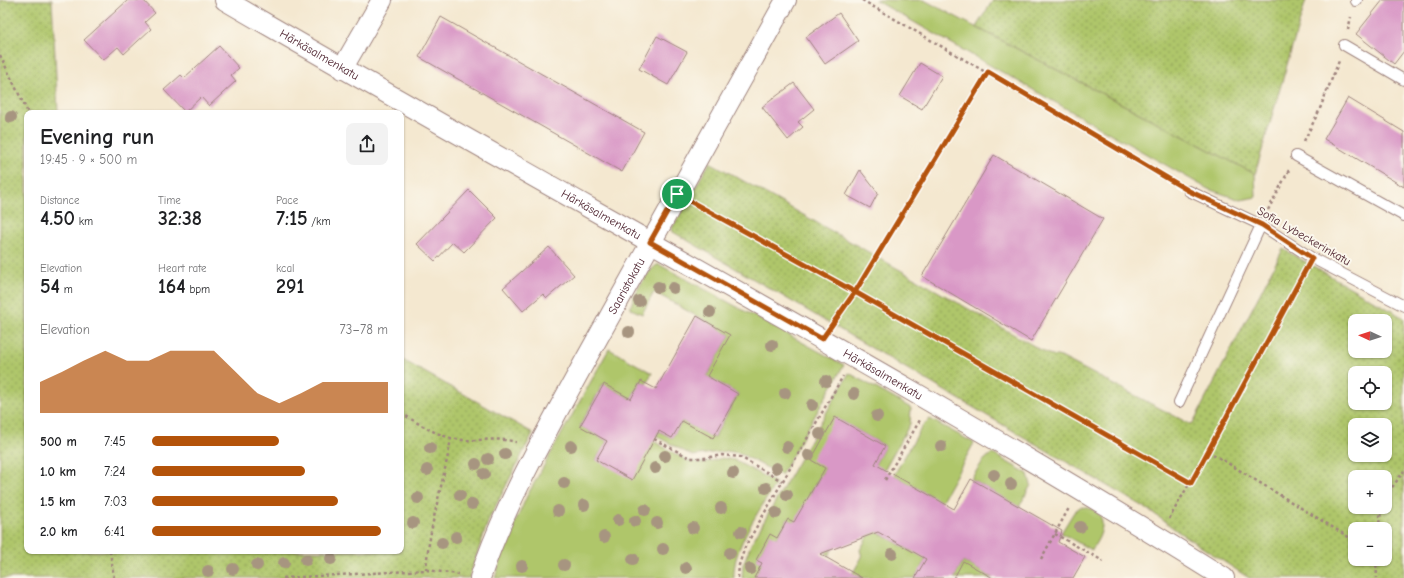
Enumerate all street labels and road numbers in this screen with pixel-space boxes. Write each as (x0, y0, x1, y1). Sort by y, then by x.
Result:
street label: Härkäsalmenkatu (277, 26, 361, 83)
street label: Härkäsalmenkatu (559, 186, 643, 242)
street label: Sofia Lybeckerinkatu (1255, 203, 1353, 269)
street label: Saaristokatu (605, 255, 648, 317)
street label: Härkäsalmenkatu (841, 346, 925, 403)

